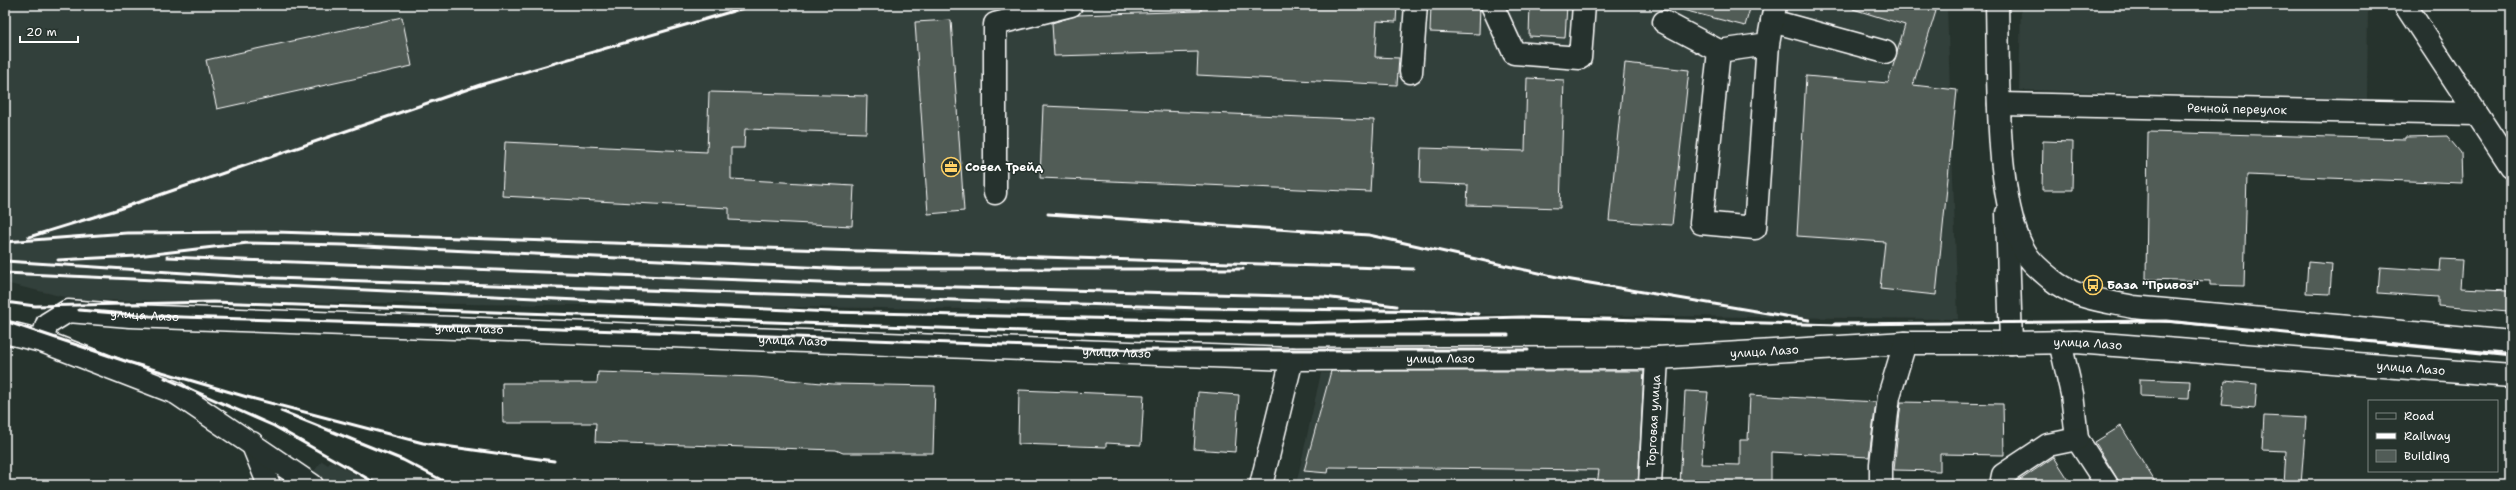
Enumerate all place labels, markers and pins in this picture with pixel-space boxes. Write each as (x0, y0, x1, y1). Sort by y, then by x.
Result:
office icon: Совел Трейд (940, 156, 962, 178)
place label: Совел Трейд (965, 159, 1044, 175)
bus stop icon: База "Привоз" (2082, 274, 2104, 296)
place label: База "Привоз" (2107, 277, 2199, 293)

